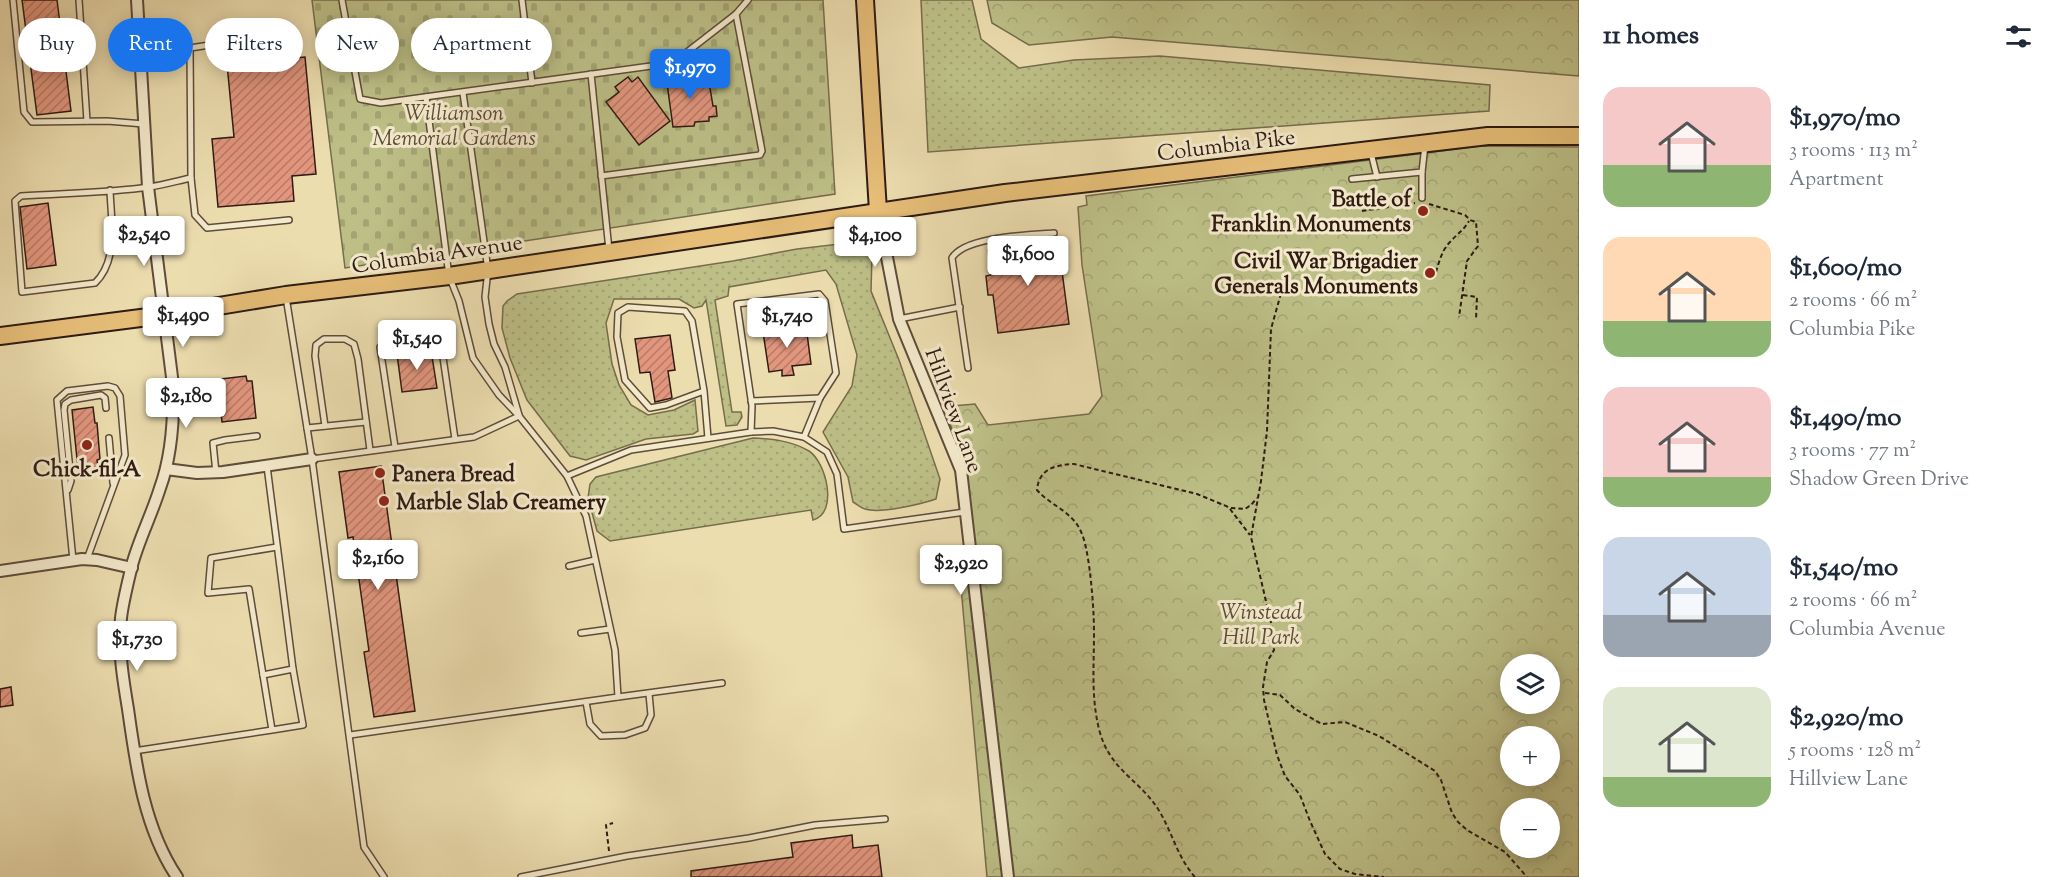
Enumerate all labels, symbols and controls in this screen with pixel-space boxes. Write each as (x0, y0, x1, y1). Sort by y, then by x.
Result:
chip: Buy (18, 18, 96, 72)
chip: Rent (108, 18, 193, 72)
chip: Filters (205, 18, 303, 72)
chip: New (315, 18, 399, 72)
chip: Apartment (411, 18, 552, 72)
text: 11 homes (1603, 18, 1699, 55)
icon: filters (2002, 20, 2035, 53)
pin: $1,970 (641, 49, 739, 100)
text: $1,970 (664, 54, 716, 83)
park label: Williamson Memorial Gardens (372, 99, 536, 156)
text: $1,970/mo (1789, 100, 1901, 137)
icon: home (1651, 111, 1723, 183)
street label: Columbia Pike (1155, 123, 1297, 171)
text: 3 rooms · 113 m² (1789, 137, 1918, 166)
text: Apartment (1789, 166, 1884, 195)
place label: Battle of Franklin Monuments (1211, 185, 1412, 242)
marker: Battle of Franklin Monuments (1416, 204, 1430, 218)
pin: $2,540 (95, 216, 193, 267)
pin: $4,100 (826, 217, 924, 268)
text: $2,540 (118, 221, 170, 250)
text: $4,100 (848, 222, 902, 251)
street label: Columbia Avenue (350, 228, 525, 284)
pin: $1,600 (979, 236, 1077, 287)
text: $1,600 (1001, 241, 1055, 270)
place label: Civil War Brigadier Generals Monuments (1214, 247, 1419, 304)
text: $1,600/mo (1789, 250, 1902, 287)
icon: home (1651, 261, 1723, 333)
marker: Civil War Brigadier Generals Monuments (1423, 266, 1437, 280)
text: 2 rooms · 66 m² (1789, 287, 1917, 316)
pin: $1,490 (134, 297, 232, 348)
pin: $1,740 (738, 298, 836, 349)
text: $1,490 (157, 302, 209, 331)
text: $1,740 (761, 303, 813, 332)
text: Columbia Pike (1789, 316, 1915, 345)
pin: $1,540 (368, 320, 466, 371)
text: $1,540 (392, 325, 442, 354)
street label: Hillview Lane (915, 344, 990, 478)
pin: $2,180 (137, 378, 235, 429)
text: $2,180 (160, 383, 212, 412)
text: $1,490/mo (1789, 400, 1901, 437)
icon: home (1651, 411, 1723, 483)
text: 3 rooms · 77 m² (1789, 437, 1916, 466)
marker: Chick-fil-A (80, 438, 94, 452)
place label: Chick-fil-A (33, 455, 141, 487)
place label: Panera Bread (392, 460, 516, 492)
marker: Panera Bread (373, 466, 387, 480)
text: Shadow Green Drive (1789, 466, 1969, 495)
place label: Marble Slab Creamery (396, 488, 606, 520)
marker: Marble Slab Creamery (377, 494, 391, 508)
pin: $2,160 (329, 540, 427, 591)
text: $2,160 (352, 545, 404, 574)
pin: $2,920 (912, 545, 1010, 596)
text: $2,920 (934, 550, 988, 579)
text: $1,540/mo (1789, 550, 1898, 587)
icon: home (1651, 561, 1723, 633)
text: 2 rooms · 66 m² (1789, 587, 1917, 616)
park label: Winstead Hill Park (1220, 598, 1302, 655)
text: Columbia Avenue (1789, 616, 1946, 645)
pin: $1,730 (88, 621, 186, 672)
text: $1,730 (112, 626, 162, 655)
map controls (1500, 654, 1560, 858)
button: layers (1500, 654, 1560, 714)
text: $2,920/mo (1789, 700, 1904, 737)
icon: home (1651, 711, 1723, 783)
button: + (1500, 726, 1560, 786)
text: 5 rooms · 128 m² (1789, 737, 1921, 766)
text: Hillview Lane (1789, 766, 1908, 795)
button: − (1500, 798, 1560, 858)

